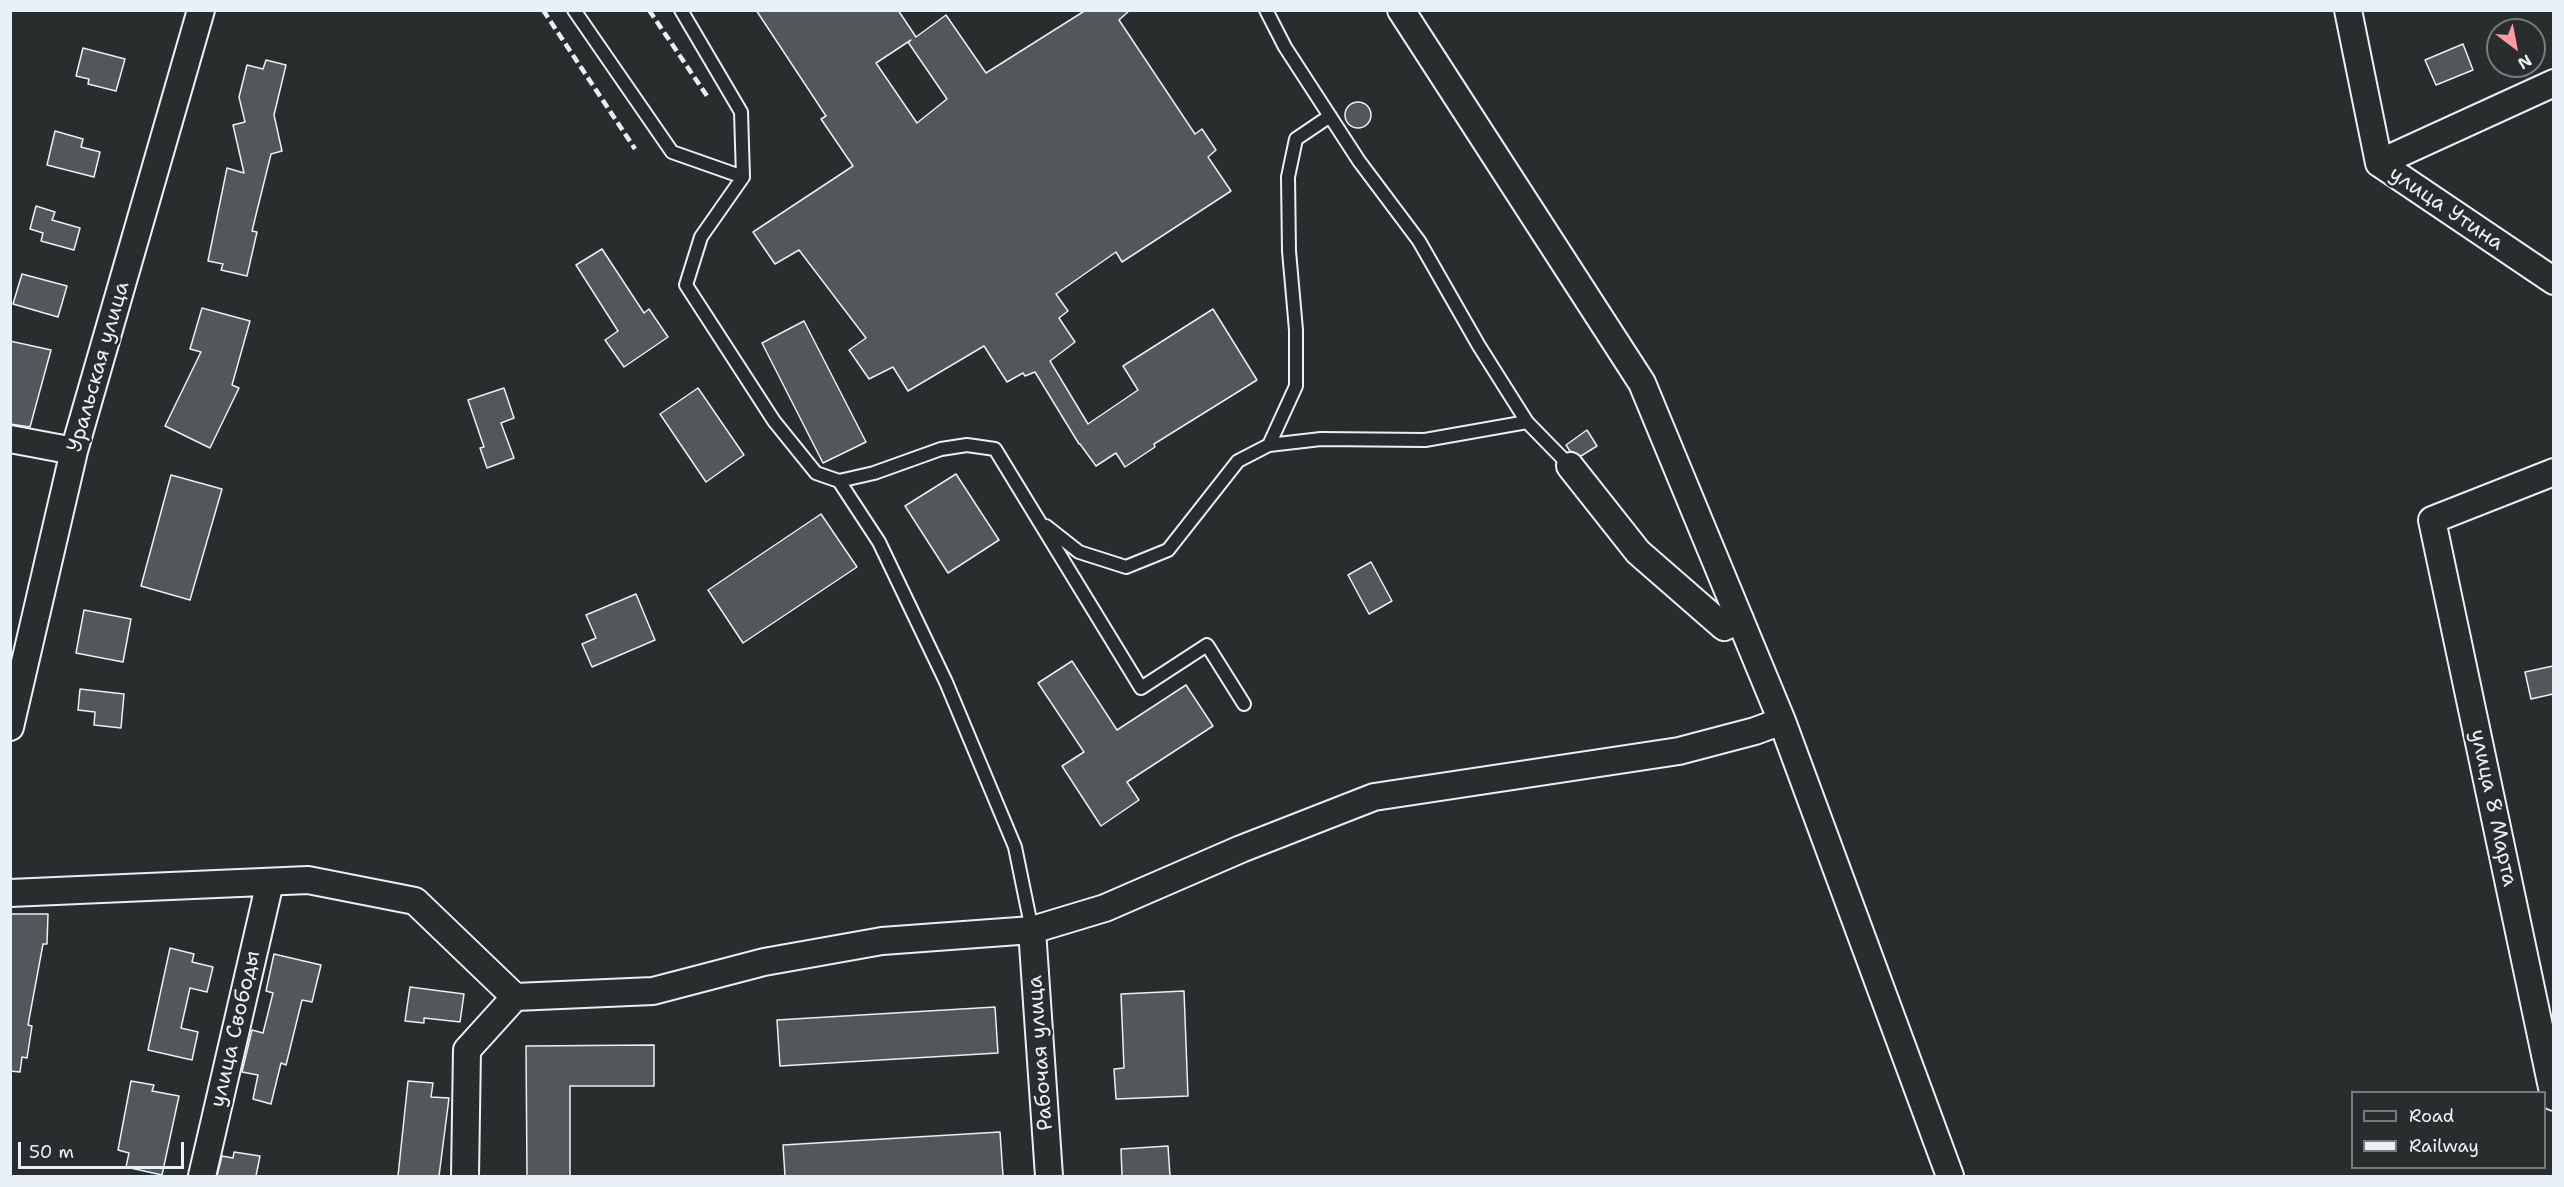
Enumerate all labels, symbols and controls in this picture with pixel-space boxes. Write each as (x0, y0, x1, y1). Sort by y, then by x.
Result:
north arrow (2486, 18, 2546, 78)
text: N (2514, 50, 2536, 74)
street label: улица Утина (2384, 162, 2508, 256)
street label: Уральская улица (63, 279, 135, 455)
street label: улица 8 Марта (2464, 727, 2522, 889)
street label: улица Свободы (206, 948, 266, 1110)
street label: Рабочая улица (1023, 974, 1059, 1132)
legend (2351, 1091, 2546, 1169)
text: Road (2409, 1104, 2454, 1128)
scale bar (21, 1130, 188, 1168)
text: Railway (2409, 1134, 2479, 1158)
text: 50 m (29, 1140, 74, 1164)

